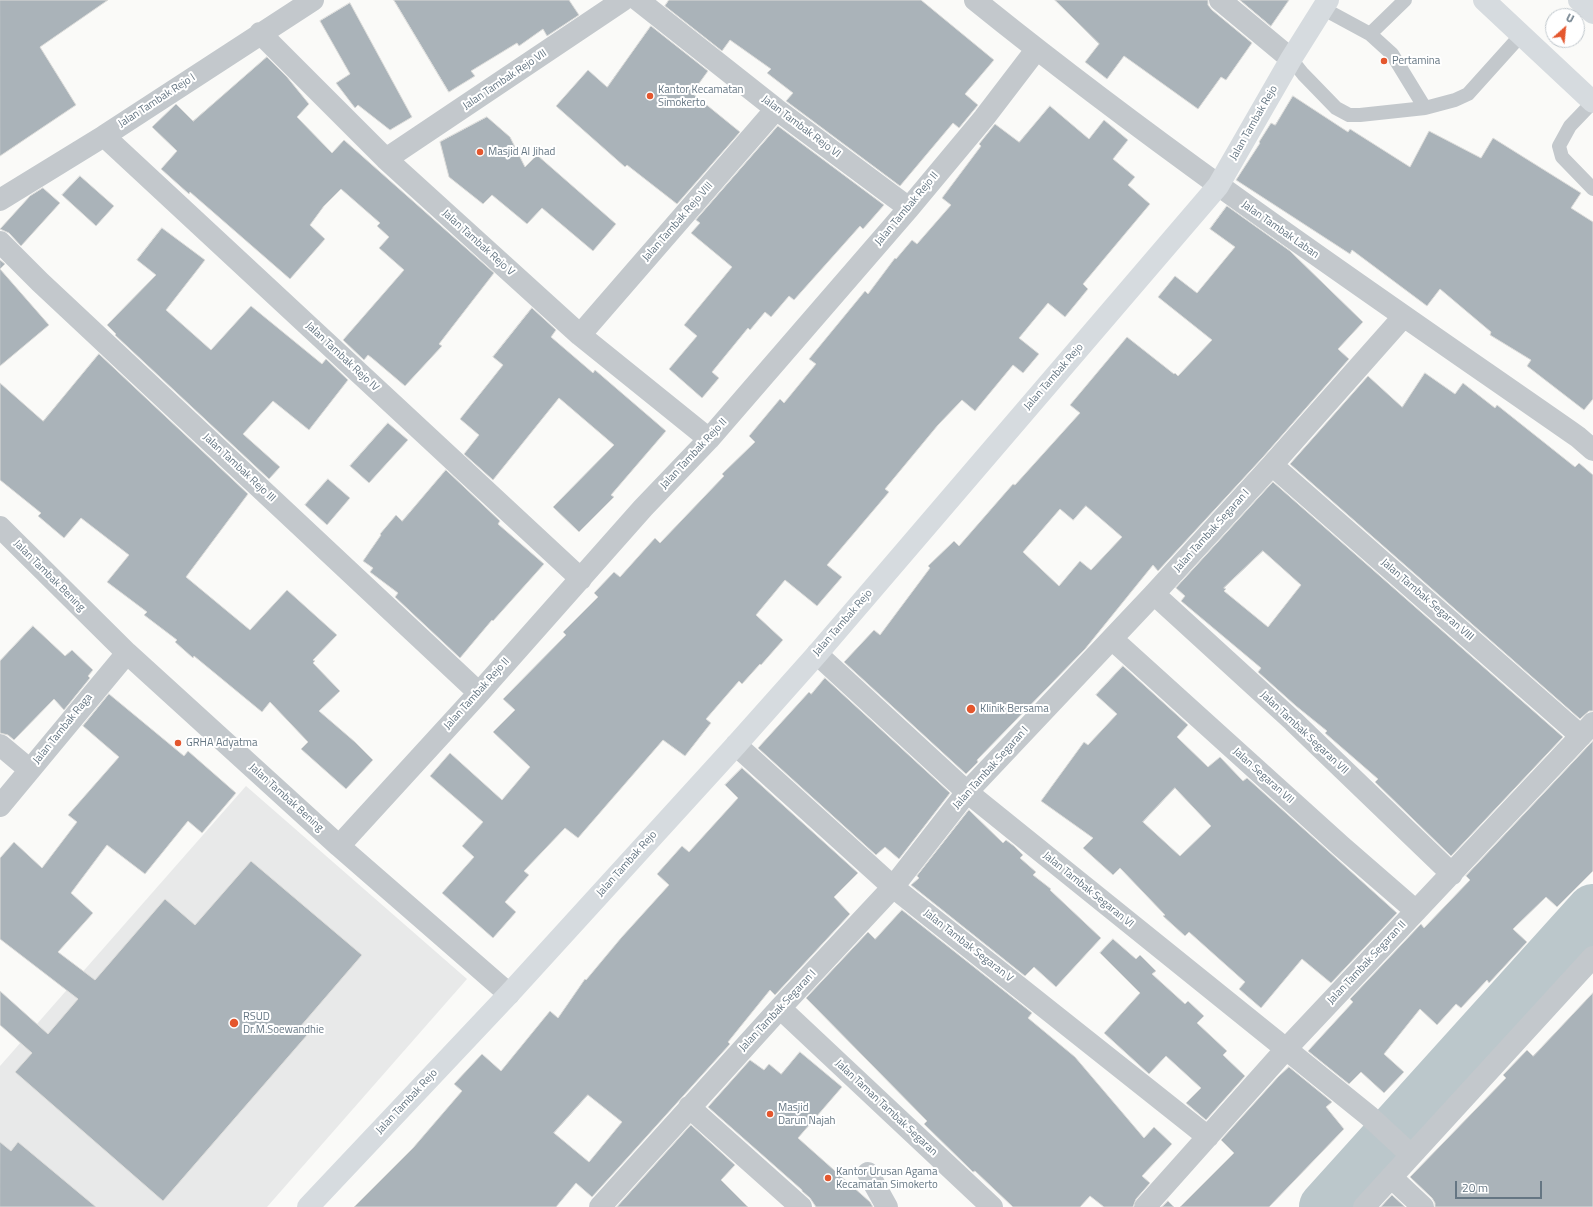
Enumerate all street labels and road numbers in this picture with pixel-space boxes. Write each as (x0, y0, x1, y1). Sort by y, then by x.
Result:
street label: Jalan Tambak Rejo VII (461, 47, 549, 113)
street label: Jalan Tambak Rejo I (116, 71, 198, 131)
street label: Jalan Tambak Rejo (1227, 83, 1281, 163)
street label: Jalan Tambak Rejo VI (759, 93, 843, 161)
street label: Jalan Tambak Rejo II (872, 170, 942, 248)
street label: Jalan Tambak Rejo VIII (640, 180, 716, 264)
street label: Jalan Tambak Laban (1239, 198, 1321, 262)
street label: Jalan Tambak Rejo V (439, 207, 517, 279)
street label: Jalan Tambak Rejo IV (303, 320, 381, 394)
street label: Jalan Tambak Rejo (1021, 341, 1087, 413)
street label: Jalan Tambak Rejo II (658, 416, 730, 492)
street label: Jalan Tambak Rejo III (200, 431, 278, 505)
street label: Jalan Tambak Segaran I (1171, 487, 1253, 575)
street label: Jalan Tambak Bening (10, 537, 88, 615)
street label: Jalan Tambak Segaran VIII (1378, 556, 1476, 644)
street label: Jalan Tambak Rejo (810, 587, 876, 659)
street label: Jalan Tambak Rejo II (441, 655, 513, 733)
street label: Jalan Tambak Segaran VII (1257, 689, 1351, 777)
street label: Jalan Tambak Raga (30, 691, 96, 767)
street label: Jalan Tambak Segaran I (950, 724, 1032, 812)
street label: Jalan Segaran VII (1230, 745, 1296, 807)
street label: Jalan Tambak Bening (246, 761, 326, 835)
street label: Jalan Tambak Rejo (594, 828, 660, 900)
street label: Jalan Tambak Segaran VI (1040, 849, 1136, 931)
street label: Jalan Tambak Segaran V (920, 907, 1016, 985)
street label: Jalan Tambak Segaran II (1325, 919, 1409, 1007)
street label: Jalan Tambak Segaran I (737, 968, 819, 1054)
street label: Jalan Taman Tambak Segaran (832, 1057, 940, 1159)
street label: Jalan Tambak Rejo (374, 1067, 440, 1137)

